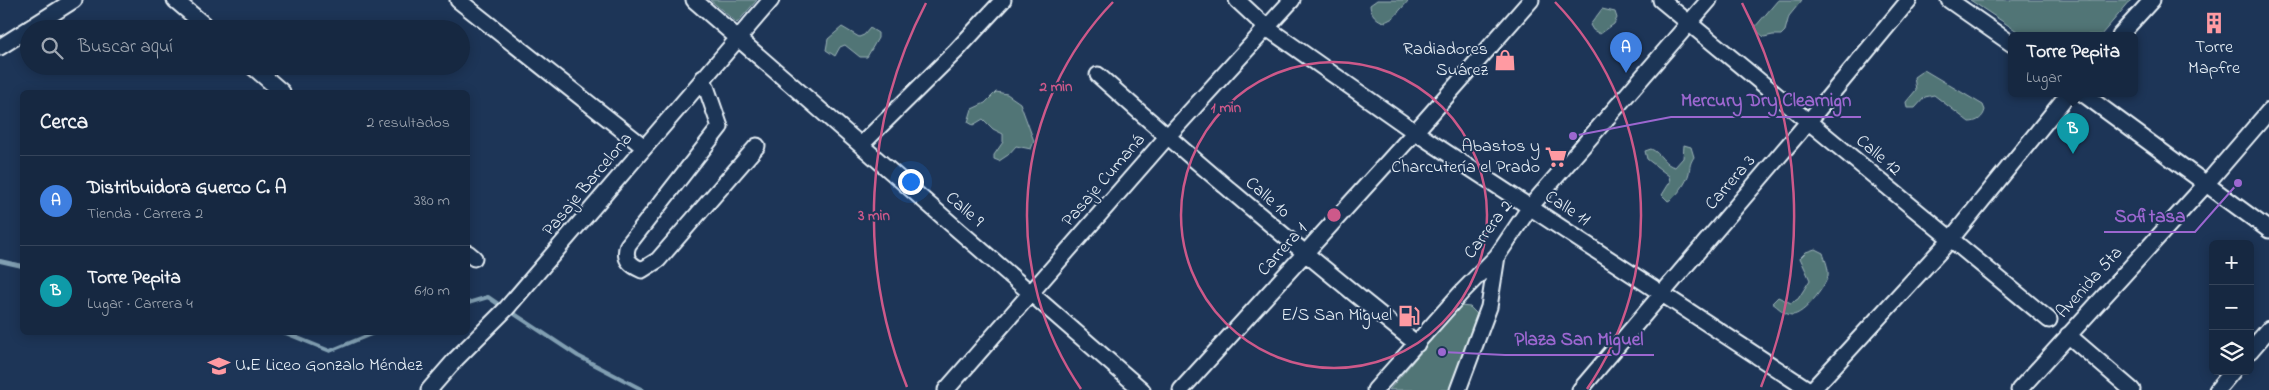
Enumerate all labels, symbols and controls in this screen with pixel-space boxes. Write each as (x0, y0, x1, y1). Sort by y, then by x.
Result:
building icon: Torre Mapfre (2201, 10, 2227, 36)
search box (20, 20, 470, 75)
pin: A (1610, 32, 1642, 73)
popup (2008, 32, 2138, 97)
icon: search (38, 34, 66, 62)
text: Buscar aquí (78, 34, 173, 61)
place label: Torre Mapfre (2188, 35, 2241, 82)
place label: Radiadores Suárez (1403, 37, 1488, 84)
text: Torre Pepita (2026, 39, 2120, 66)
shop icon: Radiadores Suárez (1492, 47, 1518, 73)
text: Lugar (2026, 66, 2062, 90)
text: 2 min (1039, 76, 1073, 98)
callout: Mercury Dry Clearnign (1671, 83, 1861, 117)
text: Mercury Dry Clearnign (1681, 88, 1851, 117)
text: 1 min (1211, 97, 1242, 119)
text: Cerca (40, 108, 88, 138)
text: 2 resultados (367, 111, 450, 135)
pin: B (2057, 113, 2089, 154)
street label: Pasaje Barcelona (537, 127, 639, 243)
street label: Pasaje Cumaná (1056, 129, 1152, 233)
street label: Calle 12 (1849, 129, 1907, 183)
place label: Abastos y Charcutería el Prado (1391, 134, 1540, 181)
supermarket icon: Abastos y Charcutería el Prado (1543, 144, 1569, 170)
street label: Carrera 3 (1700, 150, 1762, 216)
your location (898, 169, 924, 195)
street label: Calle 10 (1239, 171, 1295, 225)
text: Distribuidora Guerco C. A (87, 175, 286, 202)
street label: Calle 11 (1539, 185, 1595, 234)
street label: Calle 9 (939, 186, 989, 235)
text: A (51, 189, 61, 213)
text: 380 m (414, 189, 450, 213)
street label: Carrera 2 (1458, 195, 1520, 265)
callout: Sofitasa (2104, 198, 2195, 232)
text: Tienda · Carrera 2 (87, 202, 203, 226)
text: Sofitasa (2115, 204, 2185, 231)
text: 3 min (857, 205, 890, 227)
centre of rings (1325, 206, 1343, 224)
street label: Carrera 1 (1252, 217, 1314, 283)
map controls (2209, 240, 2254, 375)
button: + (2209, 240, 2254, 285)
street label: Avenida 5ta (2051, 241, 2129, 325)
text: Torre Pepita (87, 265, 181, 292)
text: B (51, 279, 61, 303)
text: 610 m (415, 279, 450, 303)
button: − (2209, 285, 2254, 330)
text: Lugar · Carrera 4 (87, 292, 193, 316)
place label: E/S San Miguel (1281, 303, 1392, 330)
fuel station icon: E/S San Miguel (1396, 303, 1422, 329)
callout: Plaza San Miguel (1505, 321, 1654, 355)
text: Plaza San Miguel (1515, 327, 1643, 356)
button: layers (2209, 330, 2254, 375)
school or university icon: U.E Liceo Gonzalo Méndez (206, 353, 232, 379)
place label: U.E Liceo Gonzalo Méndez (235, 353, 423, 379)

